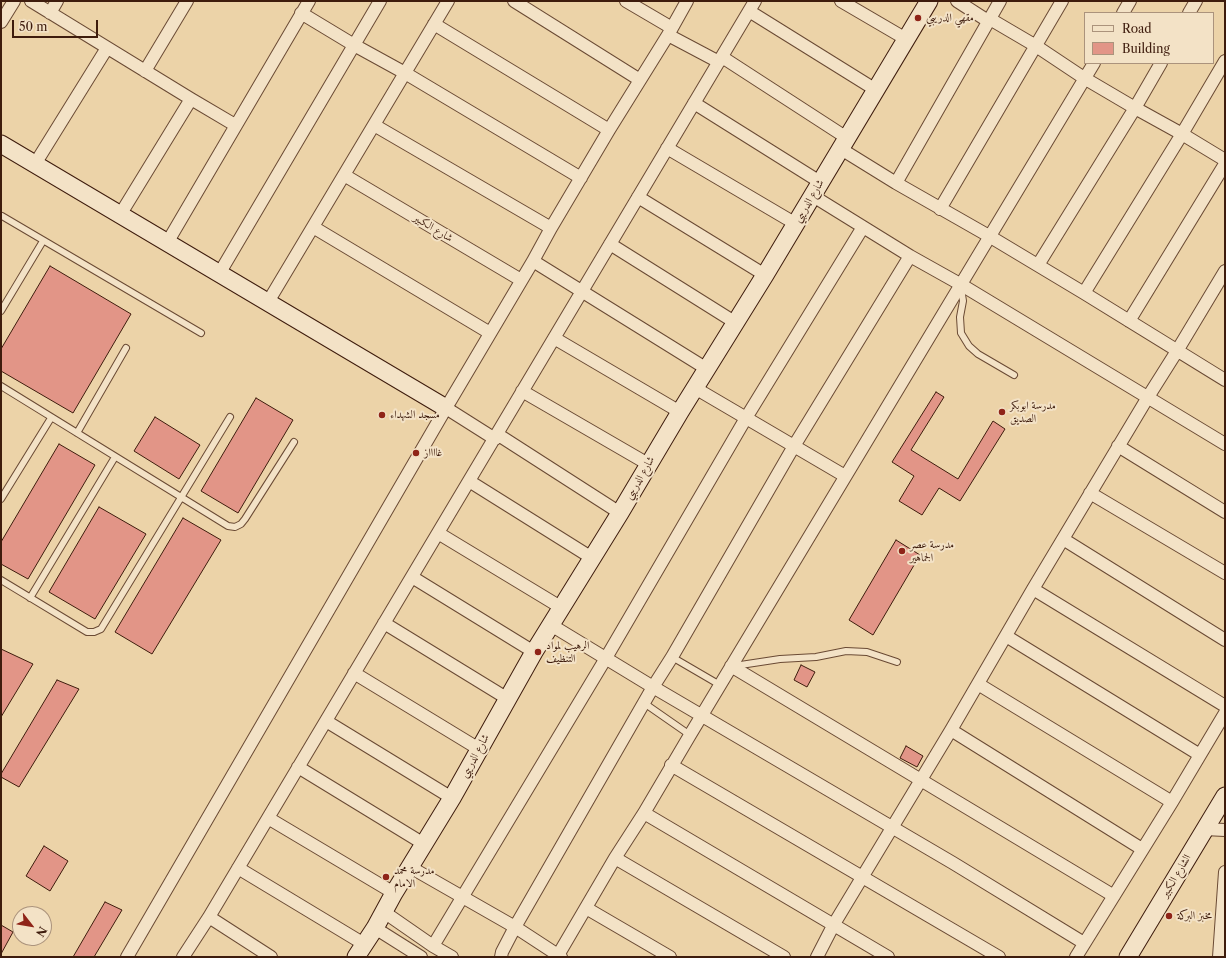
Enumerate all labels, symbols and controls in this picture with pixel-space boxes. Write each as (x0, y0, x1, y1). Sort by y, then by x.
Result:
place label: مقهي الدريبي (926, 11, 974, 25)
scale bar (14, 12, 100, 38)
legend (1084, 12, 1214, 64)
marker: مقهي الدريبي (913, 13, 923, 23)
text: 50 m (19, 19, 48, 34)
text: Road (1122, 21, 1152, 36)
text: Building (1122, 41, 1170, 56)
street label: شارع الدريبي (791, 177, 827, 225)
street label: شارع الكبير (411, 211, 455, 245)
place label: مدرسة ابوبكر الصديق (1010, 399, 1056, 425)
marker: مدرسة ابوبكر الصديق (997, 407, 1007, 417)
place label: مسجد الشهداء (390, 408, 440, 422)
marker: مسجد الشهداء (377, 410, 387, 420)
place label: غااااز (424, 446, 442, 460)
marker: غااااز (411, 448, 421, 458)
street label: شارع الدريبي (622, 454, 658, 502)
place label: مدرسة عصر الجماهير (910, 538, 954, 564)
marker: مدرسة عصر الجماهير (897, 546, 907, 556)
place label: الرهيب لمواد التنظيف (546, 639, 589, 665)
marker: الرهيب لمواد التنظيف (533, 647, 543, 657)
street label: شارع الدريبي (458, 732, 492, 780)
street label: الشارع الكبير (1158, 852, 1194, 900)
place label: مدرسة محمد الامام (394, 864, 434, 890)
marker: مدرسة محمد الامام (381, 872, 391, 882)
north arrow (12, 906, 52, 946)
place label: مخبز البركة (1177, 909, 1212, 923)
marker: مخبز البركة (1164, 911, 1174, 921)
text: N (33, 924, 50, 939)

